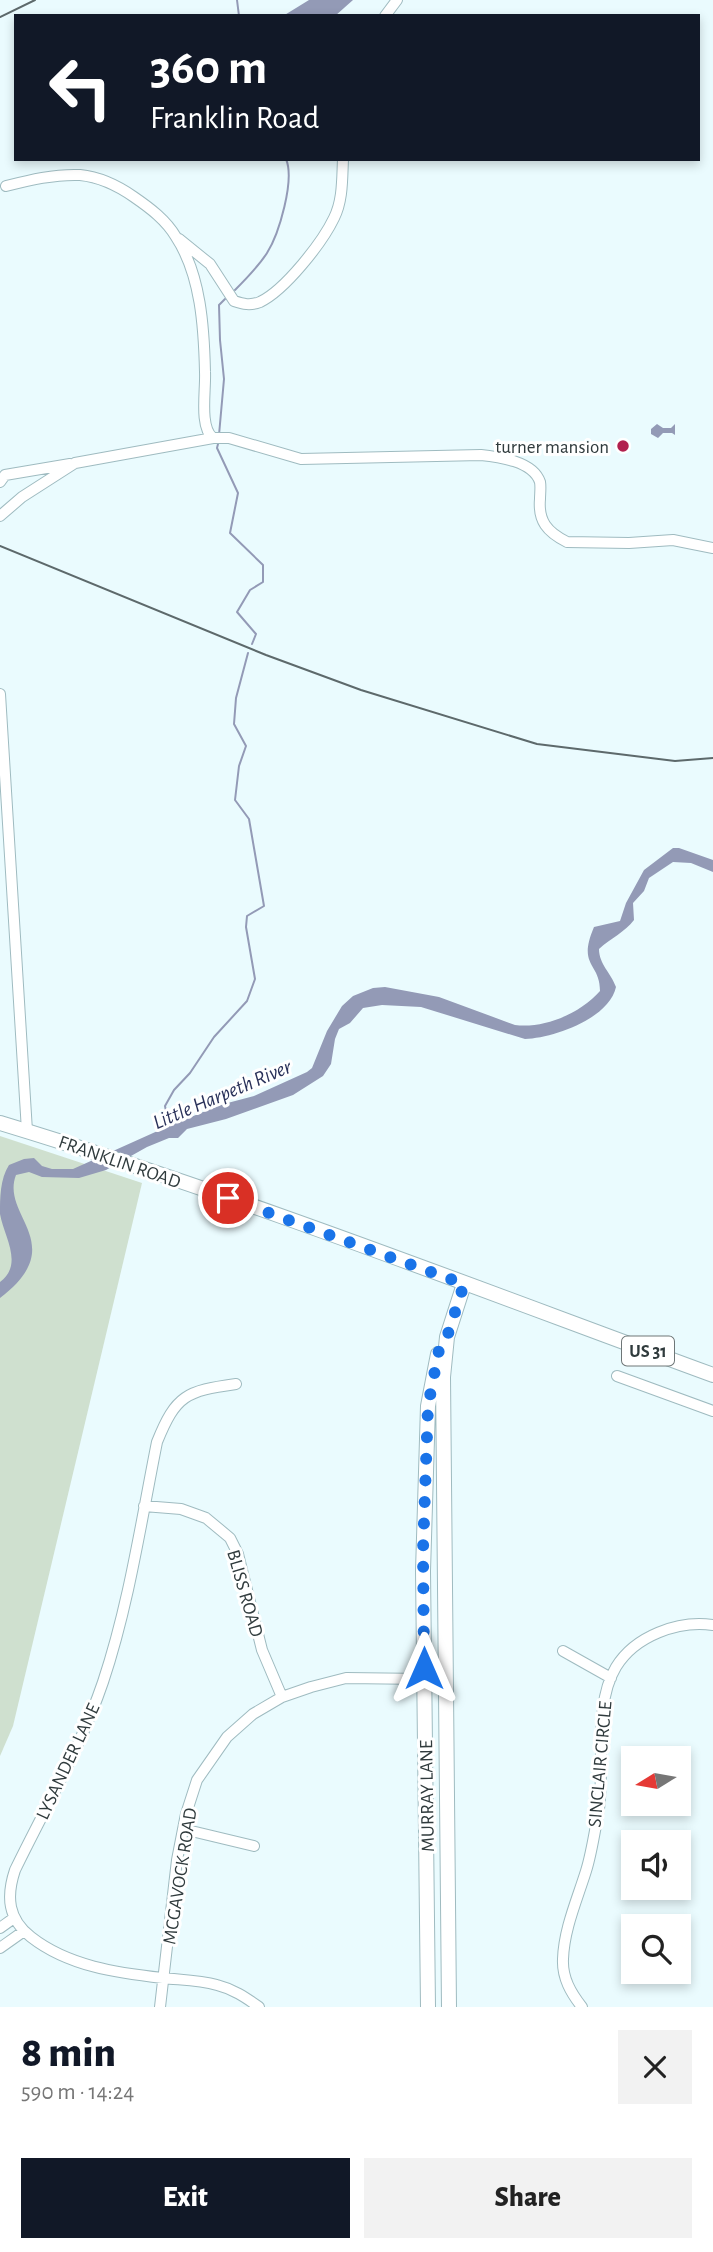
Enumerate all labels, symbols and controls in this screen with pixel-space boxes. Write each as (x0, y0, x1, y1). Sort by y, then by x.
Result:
icon: left (35, 42, 126, 133)
text: 360 m (150, 44, 267, 93)
text: Franklin Road (150, 102, 319, 134)
place label: turner mansion (495, 438, 609, 457)
marker: turner mansion (615, 438, 631, 454)
water label: Little Harpeth River (150, 1055, 296, 1134)
street label: FRANKLIN ROAD (56, 1133, 183, 1192)
pin (198, 1168, 258, 1228)
icon: arrive (209, 1179, 247, 1217)
road number: US 31 (622, 1336, 674, 1366)
street label: BLISS ROAD (223, 1548, 266, 1639)
position arrow (387, 1631, 461, 1705)
street label: SINCLAIR CIRCLE (586, 1700, 615, 1828)
street label: LYSANDER LANE (33, 1701, 104, 1823)
street label: MURRAY LANE (417, 1740, 438, 1852)
north arrow (621, 1746, 691, 1816)
map controls (621, 1746, 691, 1984)
street label: MCGAVOCK ROAD (160, 1807, 201, 1946)
button: sound (621, 1830, 691, 1900)
button: search (621, 1914, 691, 1984)
button: close (618, 2030, 692, 2104)
text: 8 min (21, 2032, 116, 2074)
text: 590 m · 14:24 (21, 2081, 134, 2104)
button: Exit (21, 2158, 350, 2238)
button: Share (364, 2158, 692, 2238)

